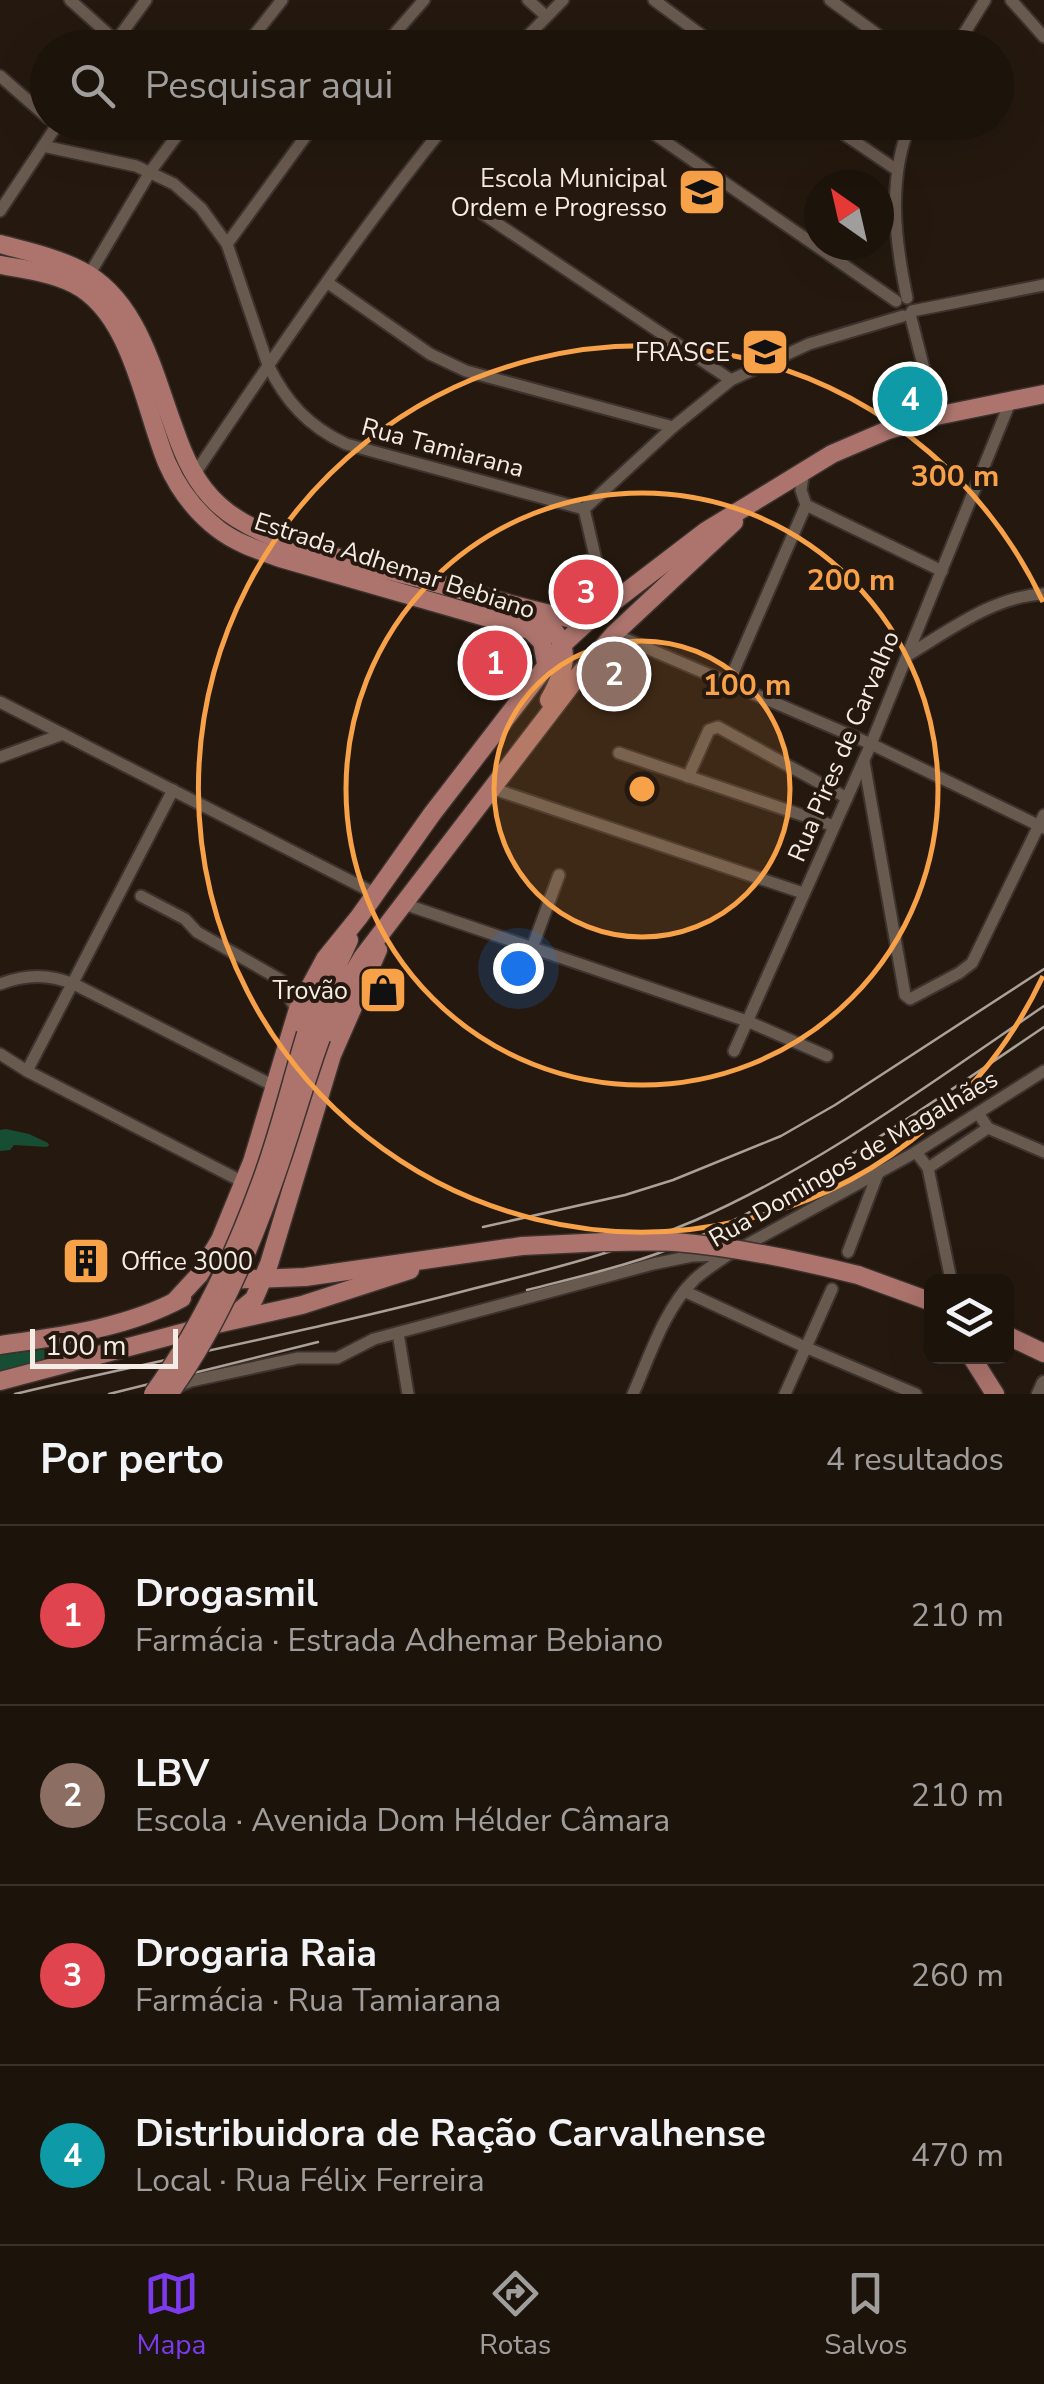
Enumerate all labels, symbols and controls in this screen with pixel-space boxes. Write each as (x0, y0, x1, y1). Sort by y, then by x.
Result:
search box (30, 30, 1014, 140)
icon: search (65, 58, 120, 113)
text: Pesquisar aqui (145, 60, 393, 111)
place label: Escola Municipal Ordem e Progresso (451, 162, 668, 225)
school or university icon: Escola Municipal Ordem e Progresso (676, 166, 728, 218)
north arrow (804, 170, 894, 260)
school or university icon: FRASCE (739, 326, 791, 378)
place label: FRASCE (635, 336, 730, 370)
pin: 4 (878, 362, 942, 436)
street label: Rua Tamiarana (358, 410, 528, 486)
text: 300 m (911, 456, 999, 497)
street label: Estrada Adhemar Bebiano (250, 504, 540, 627)
pin: 3 (554, 554, 618, 630)
text: 200 m (807, 560, 895, 601)
pin: 1 (462, 626, 528, 700)
street label: Rua Pires de Carvalho (780, 626, 908, 867)
pin: 2 (582, 636, 646, 712)
text: 100 m (703, 665, 791, 706)
centre of rings (624, 771, 660, 807)
your location (493, 943, 544, 994)
shop icon: Trovão (357, 964, 409, 1016)
place label: Trovão (273, 974, 348, 1008)
street label: Rua Domingos de Magalhães (703, 1062, 1004, 1256)
building icon: Office 3000 (60, 1235, 112, 1287)
place label: Office 3000 (121, 1245, 253, 1279)
map controls (924, 1274, 1014, 1364)
button: layers (924, 1274, 1014, 1364)
scale bar (30, 1324, 178, 1368)
text: 100 m (45, 1327, 127, 1365)
text: Por perto (40, 1431, 224, 1488)
text: 4 resultados (826, 1438, 1004, 1481)
text: Drogasmil (135, 1568, 318, 1619)
text: 1 (63, 1594, 82, 1637)
text: 210 m (911, 1594, 1004, 1637)
text: Farmácia · Estrada Adhemar Bebiano (135, 1619, 663, 1662)
text: LBV (135, 1748, 209, 1799)
text: 2 (63, 1774, 82, 1817)
text: 210 m (911, 1774, 1004, 1817)
text: Escola · Avenida Dom Hélder Câmara (135, 1799, 670, 1842)
text: Drogaria Raia (135, 1928, 377, 1979)
text: 3 (63, 1954, 82, 1997)
text: 260 m (911, 1954, 1004, 1997)
text: Farmácia · Rua Tamiarana (135, 1979, 501, 2022)
text: Distribuidora de Ração Carvalhense (135, 2108, 766, 2159)
text: 4 (63, 2134, 82, 2177)
text: 470 m (911, 2134, 1004, 2177)
text: Local · Rua Félix Ferreira (135, 2159, 485, 2202)
tab: Mapa (136, 2266, 206, 2364)
tab: Rotas (479, 2266, 551, 2364)
tab: Salvos (824, 2266, 908, 2364)

